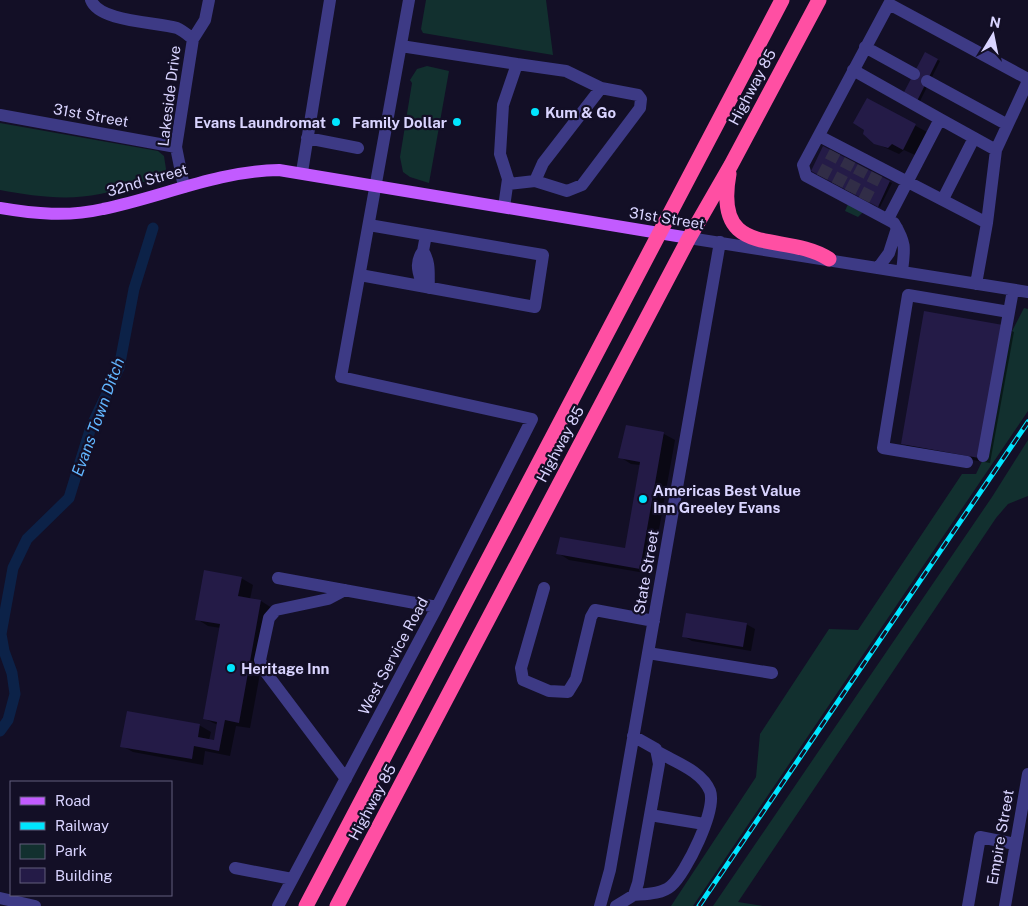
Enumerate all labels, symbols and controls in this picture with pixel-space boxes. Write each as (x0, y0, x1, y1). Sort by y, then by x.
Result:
north arrow (968, 10, 1018, 60)
text: N (988, 13, 1002, 31)
street label: Lakeside Drive (154, 45, 184, 147)
street label: Highway 85 (725, 46, 779, 128)
street label: 31st Street (52, 100, 130, 130)
place label: Kum & Go (545, 104, 617, 121)
marker: Kum & Go (529, 106, 541, 118)
place label: Evans Laundromat (194, 114, 326, 131)
place label: Family Dollar (352, 114, 447, 131)
marker: Evans Laundromat (330, 116, 342, 128)
marker: Family Dollar (451, 116, 463, 128)
street label: 32nd Street (105, 160, 190, 200)
street label: 31st Street (628, 204, 706, 232)
water label: Evans Town Ditch (68, 355, 128, 479)
street label: Highway 85 (533, 403, 587, 485)
place label: Americas Best Value Inn Greeley Evans (653, 482, 801, 516)
marker: Americas Best Value Inn Greeley Evans (637, 493, 649, 505)
street label: State Street (630, 529, 662, 615)
street label: West Service Road (355, 594, 431, 718)
place label: Heritage Inn (241, 660, 330, 677)
marker: Heritage Inn (225, 662, 237, 674)
street label: Highway 85 (345, 761, 399, 843)
legend (10, 781, 172, 896)
street label: Empire Street (983, 788, 1017, 886)
text: Road (55, 792, 91, 809)
text: Railway (55, 817, 109, 834)
text: Park (55, 842, 87, 859)
text: Building (55, 867, 113, 884)

